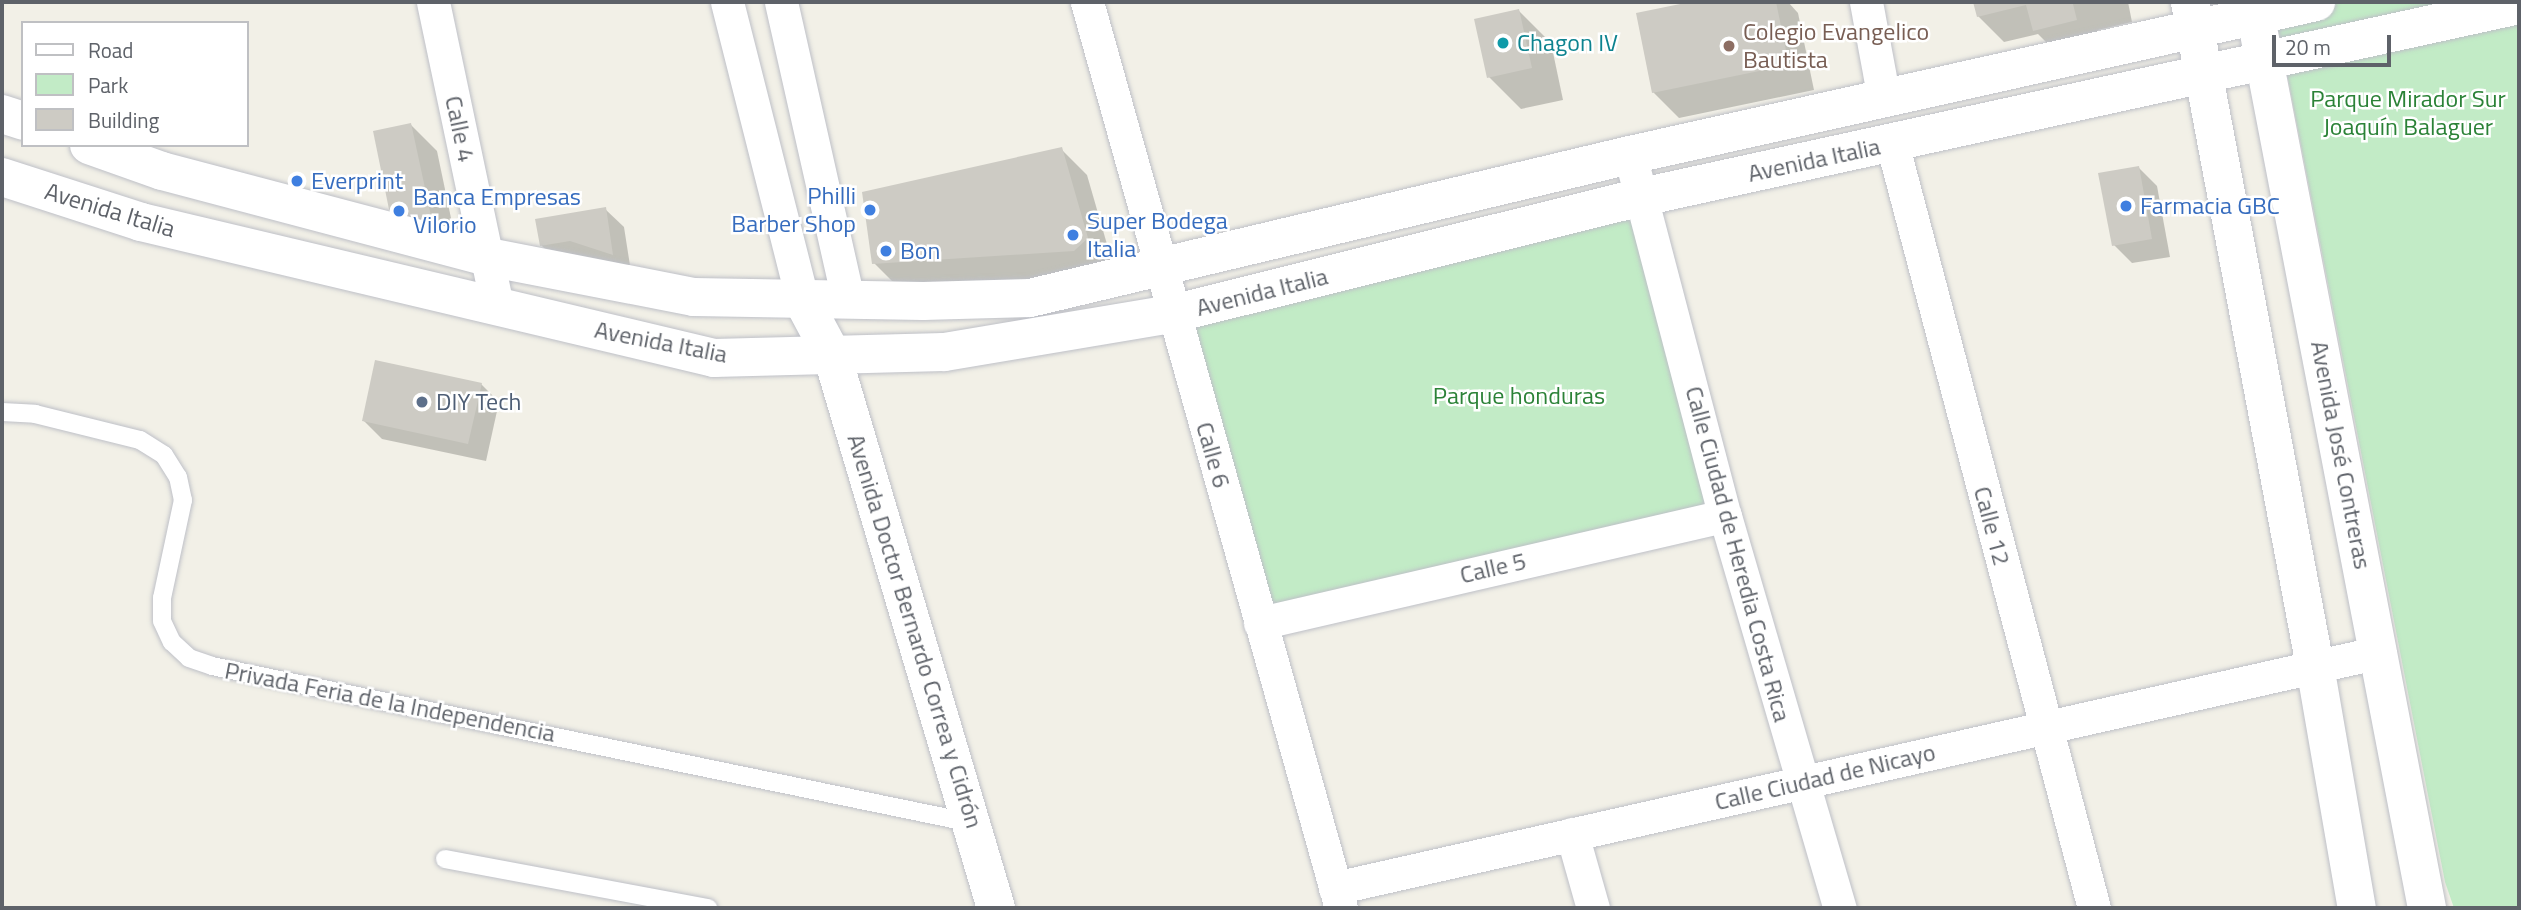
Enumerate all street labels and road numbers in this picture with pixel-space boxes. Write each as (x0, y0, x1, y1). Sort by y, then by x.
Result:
street label: Calle 4 (439, 93, 481, 165)
street label: Avenida Italia (1745, 132, 1883, 188)
street label: Avenida Italia (41, 177, 179, 243)
street label: Avenida Italia (1193, 262, 1331, 322)
street label: Avenida Italia (592, 315, 730, 369)
street label: Avenida José Contreras (2305, 338, 2377, 572)
street label: Calle Ciudad de Heredia Costa Rica (1679, 383, 1797, 725)
street label: Calle 6 (1190, 419, 1236, 491)
street label: Avenida Doctor Bernardo Correa y Cidrón (841, 431, 989, 831)
street label: Calle 12 (1968, 483, 2016, 569)
street label: Calle 5 (1457, 546, 1529, 590)
street label: Privada Feria de la Independencia (222, 656, 558, 748)
street label: Calle Ciudad de Nicayo (1712, 738, 1938, 816)

